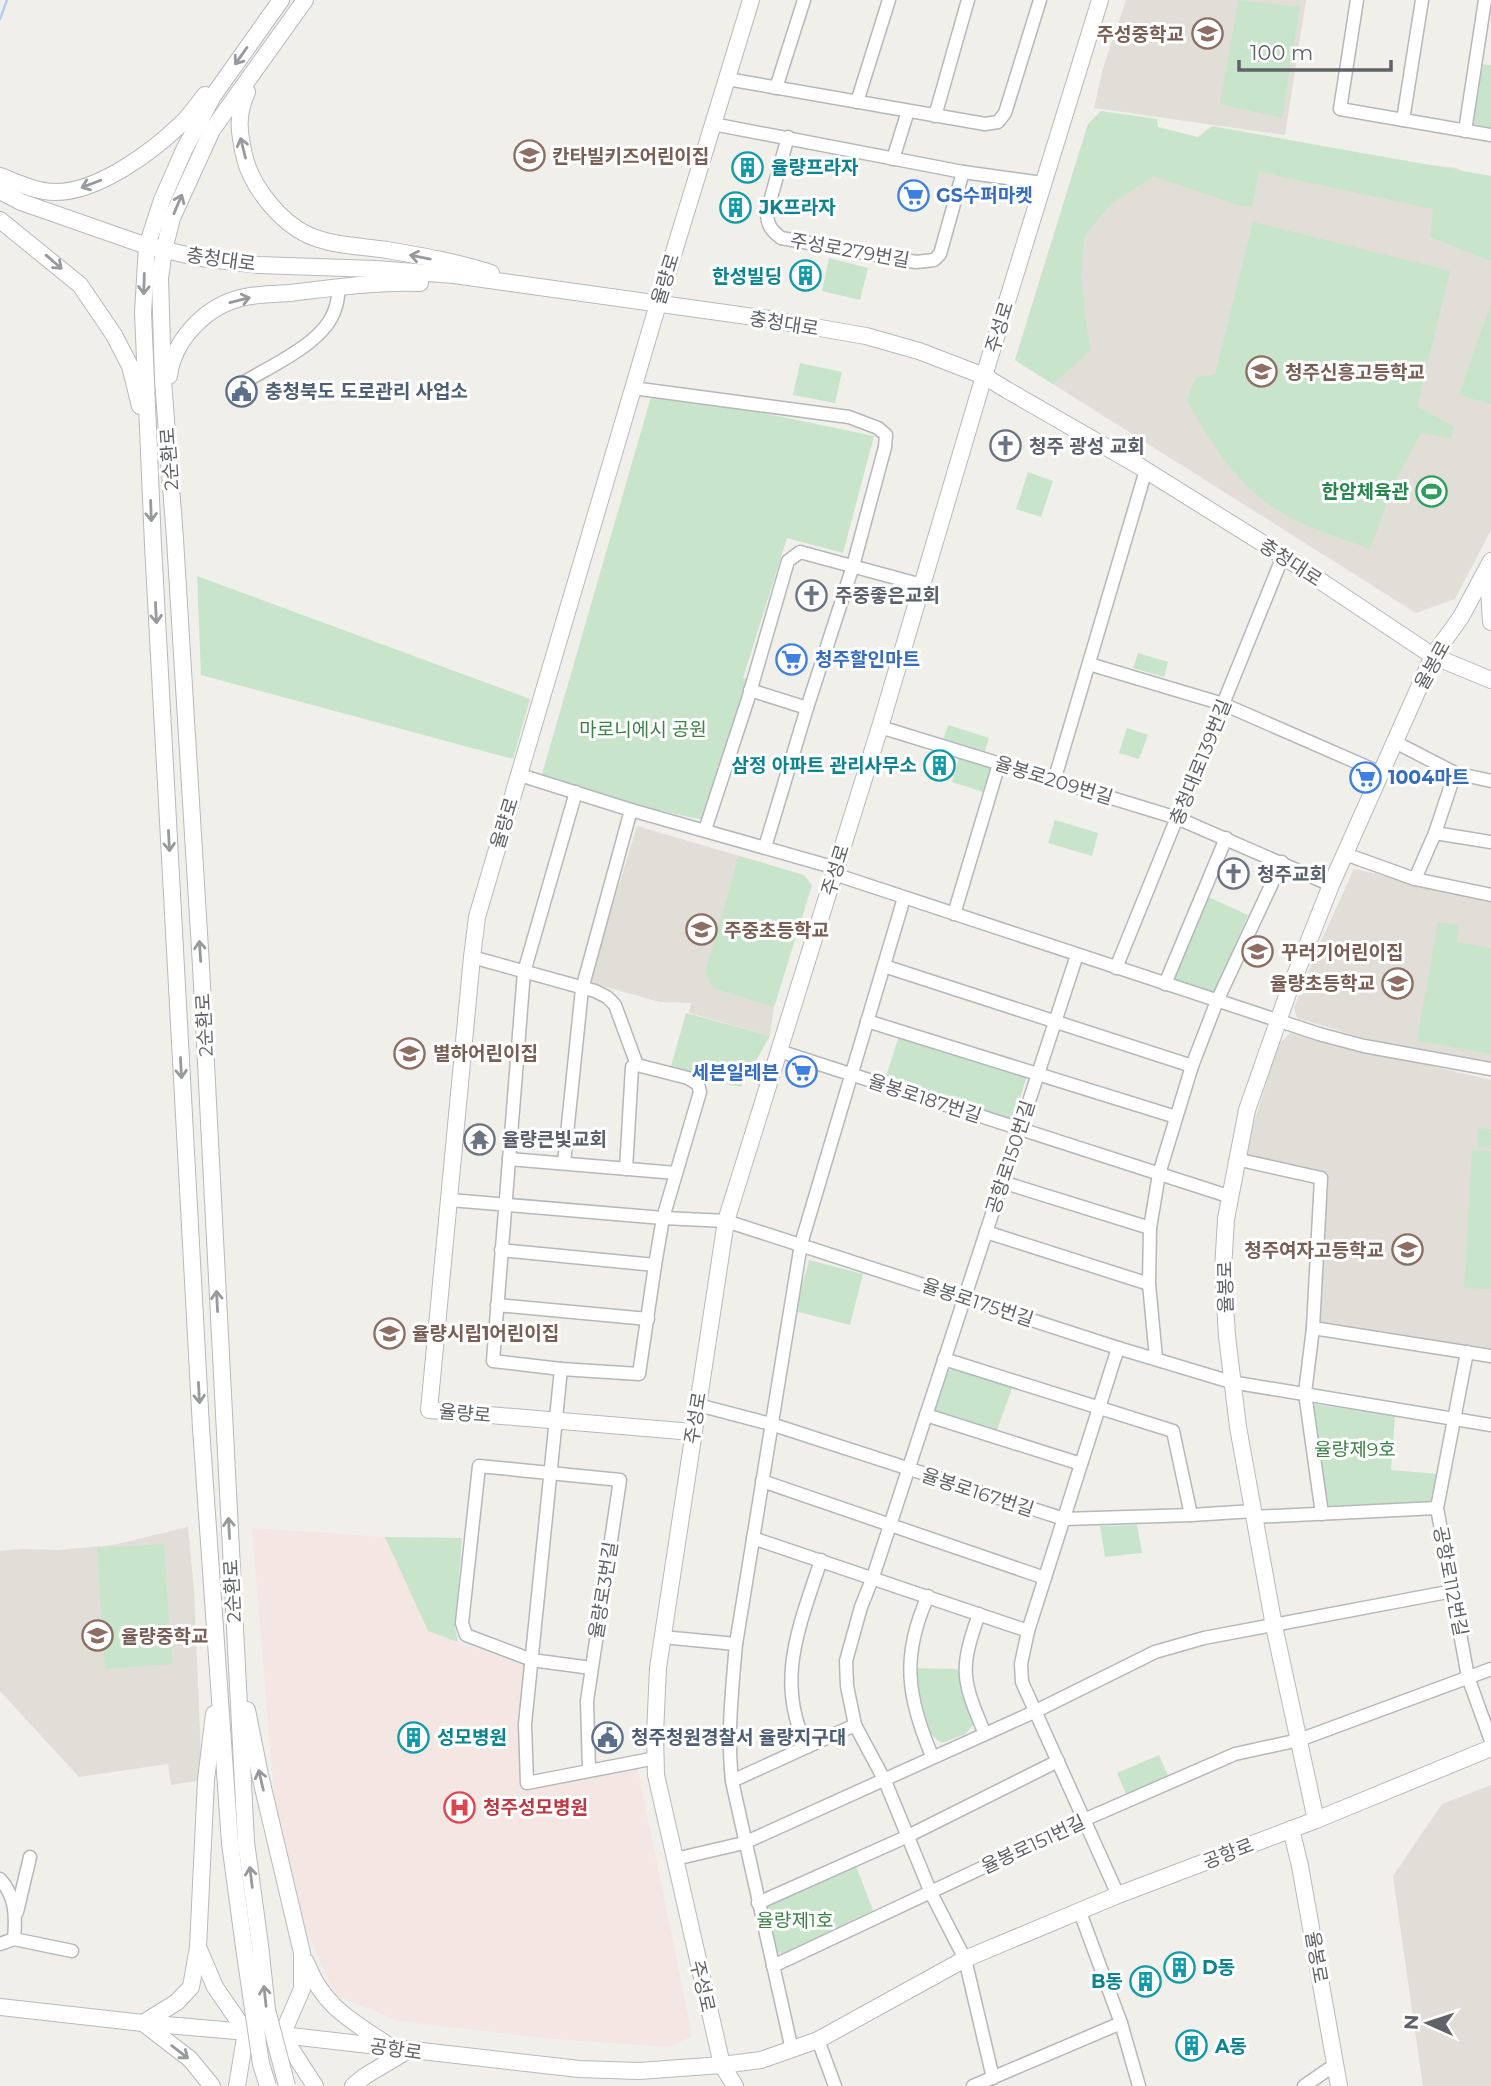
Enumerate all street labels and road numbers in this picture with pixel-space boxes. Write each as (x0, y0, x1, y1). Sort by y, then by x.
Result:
street label: 주성로279번길 (788, 229, 911, 272)
street label: 충청대로 (185, 243, 257, 276)
street label: 율량로 (647, 251, 684, 308)
street label: 주성로 (981, 299, 1018, 356)
street label: 충청대로 (748, 307, 820, 340)
street label: 2순환로 (156, 427, 183, 491)
street label: 충청대로 (1255, 534, 1326, 591)
street label: 율봉로 (1410, 637, 1455, 694)
street label: 충청대로139번길 (1165, 696, 1236, 829)
street label: 율봉로209번길 (992, 752, 1116, 809)
street label: 율량로 (486, 795, 523, 852)
street label: 주성로 (817, 842, 854, 899)
street label: 2순환로 (191, 993, 218, 1057)
street label: 율봉로187번길 (865, 1069, 984, 1128)
street label: 공항로150번길 (981, 1098, 1040, 1217)
street label: 율봉로 (1214, 1261, 1237, 1313)
street label: 율봉로175번길 (919, 1274, 1036, 1331)
street label: 주성로 (680, 1390, 711, 1446)
street label: 율량로 (438, 1400, 492, 1427)
street label: 율봉로167번길 (919, 1463, 1037, 1521)
street label: 공항로112번길 (1429, 1524, 1472, 1638)
street label: 율량로3번길 (584, 1540, 623, 1640)
street label: 2순환로 (219, 1559, 246, 1623)
street label: 율봉로151번길 (978, 1810, 1089, 1879)
street label: 공항로 (1200, 1833, 1257, 1874)
street label: 율봉로 (1301, 1929, 1332, 1985)
street label: 주성로 (685, 1958, 720, 2014)
street label: 공항로 (368, 2034, 424, 2065)

